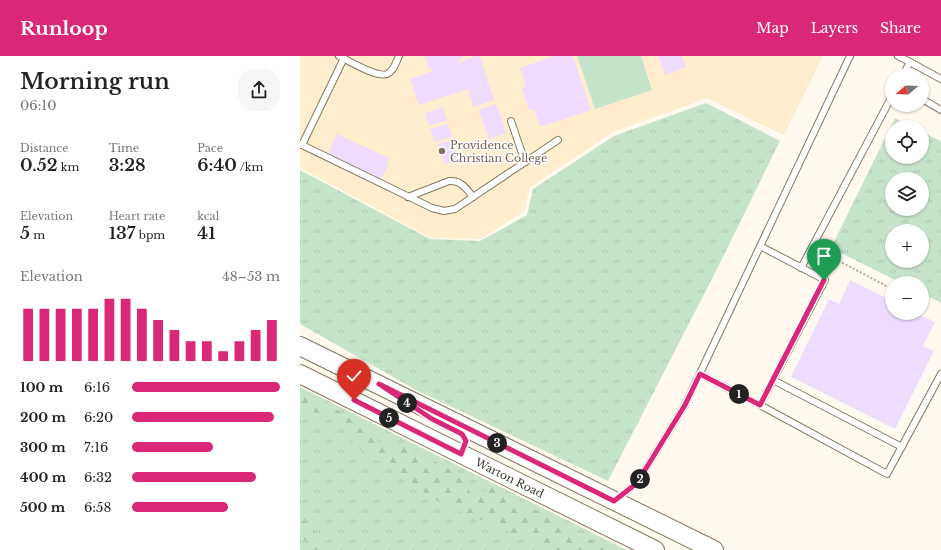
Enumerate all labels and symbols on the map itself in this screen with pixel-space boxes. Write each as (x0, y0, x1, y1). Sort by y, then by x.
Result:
north arrow (885, 68, 929, 112)
place label: Providence Christian College (450, 138, 547, 165)
marker: Providence Christian College (437, 146, 447, 156)
pin (807, 239, 841, 280)
pin (337, 359, 371, 400)
pin: 1 (729, 384, 749, 404)
pin: 4 (397, 393, 417, 413)
pin: 5 (379, 408, 399, 428)
pin: 3 (487, 433, 507, 453)
street label: Warton Road (472, 455, 547, 501)
pin: 2 (630, 469, 650, 489)

